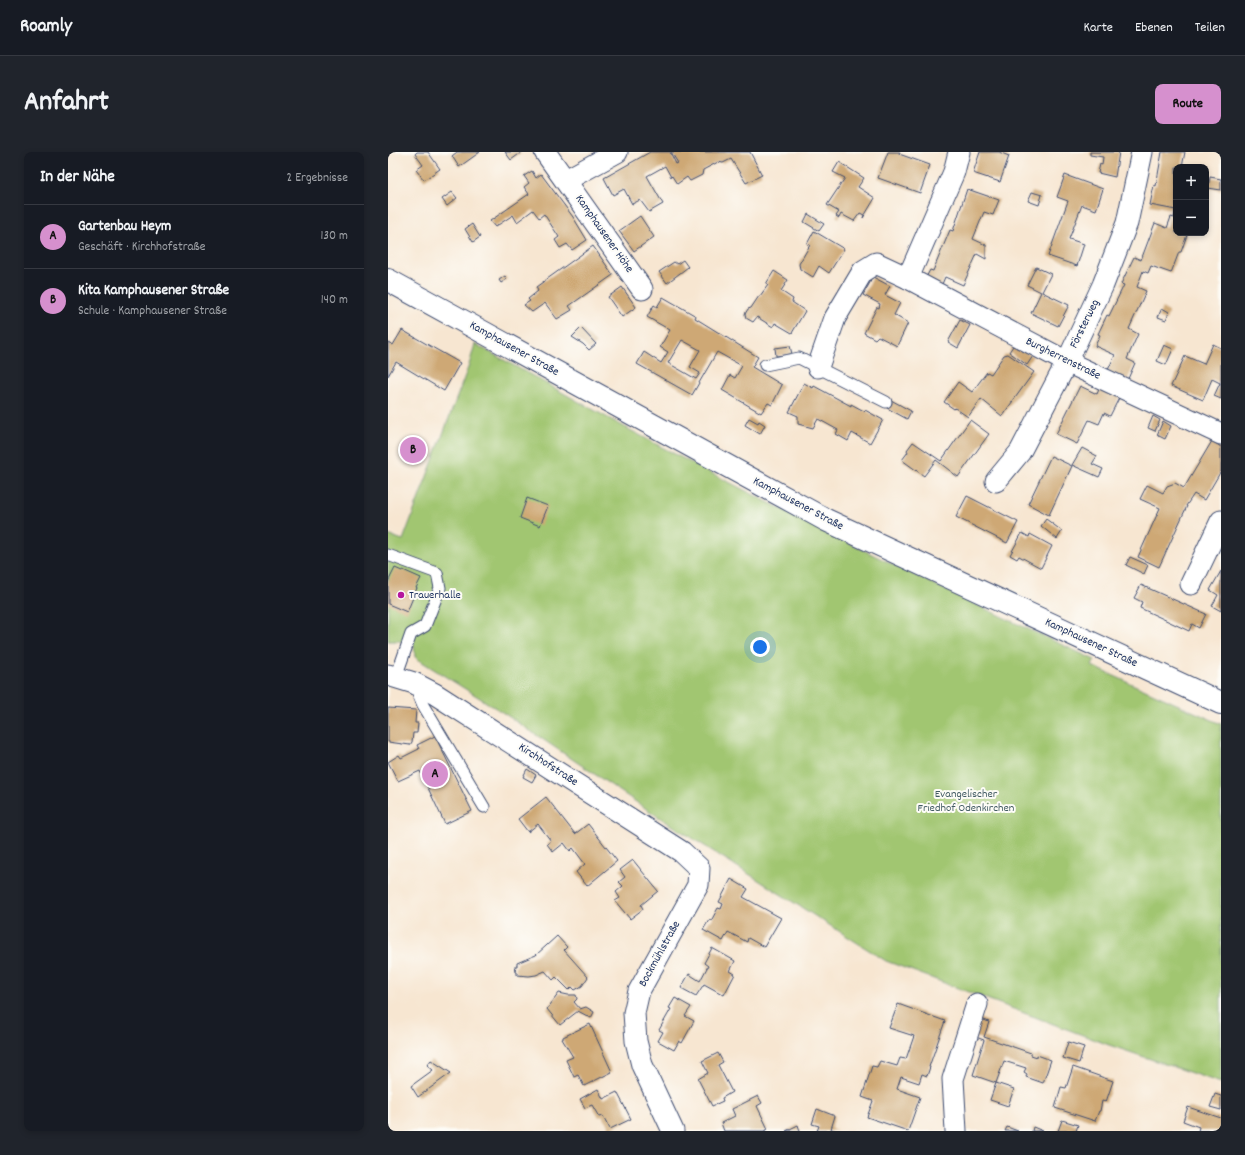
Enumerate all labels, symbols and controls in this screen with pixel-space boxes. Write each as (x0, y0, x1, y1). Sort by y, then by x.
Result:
text: Roamly (20, 14, 72, 41)
text: Karte (1083, 18, 1113, 38)
text: Ebenen (1135, 18, 1173, 38)
text: Teilen (1195, 18, 1225, 38)
text: Anfahrt (24, 84, 109, 124)
button: Route (1155, 84, 1221, 124)
map controls (1173, 164, 1209, 236)
button: + (1173, 164, 1209, 200)
text: In der Nähe (40, 166, 115, 190)
text: 2 Ergebnisse (287, 169, 348, 188)
street label: Kamphausener Höhe (571, 191, 637, 277)
button: − (1173, 200, 1209, 236)
text: Gartenbau Heym (78, 216, 171, 238)
text: A (49, 227, 57, 246)
text: 130 m (320, 227, 348, 246)
text: Geschäft · Kirchhofstraße (78, 238, 206, 257)
text: Kita Kamphausener Straße (78, 280, 229, 302)
text: B (50, 291, 56, 310)
text: 140 m (321, 291, 348, 310)
street label: Försterweg (1066, 297, 1104, 351)
text: Schule · Kamphausener Straße (78, 302, 227, 321)
street label: Kamphausener Straße (466, 317, 562, 381)
street label: Burgherrenstraße (1023, 333, 1103, 385)
pin: B (400, 435, 426, 465)
street label: Kamphausener Straße (750, 473, 846, 535)
place label: Trauerhalle (409, 587, 461, 604)
marker: Trauerhalle (396, 590, 406, 600)
street label: Kamphausener Straße (1042, 614, 1140, 672)
your location (750, 637, 770, 657)
street label: Kirchhofstraße (515, 739, 581, 791)
pin: A (422, 759, 448, 789)
park label: Evangelischer Friedhof Odenkirchen (918, 786, 1015, 817)
street label: Bockmühlstraße (635, 918, 685, 990)

